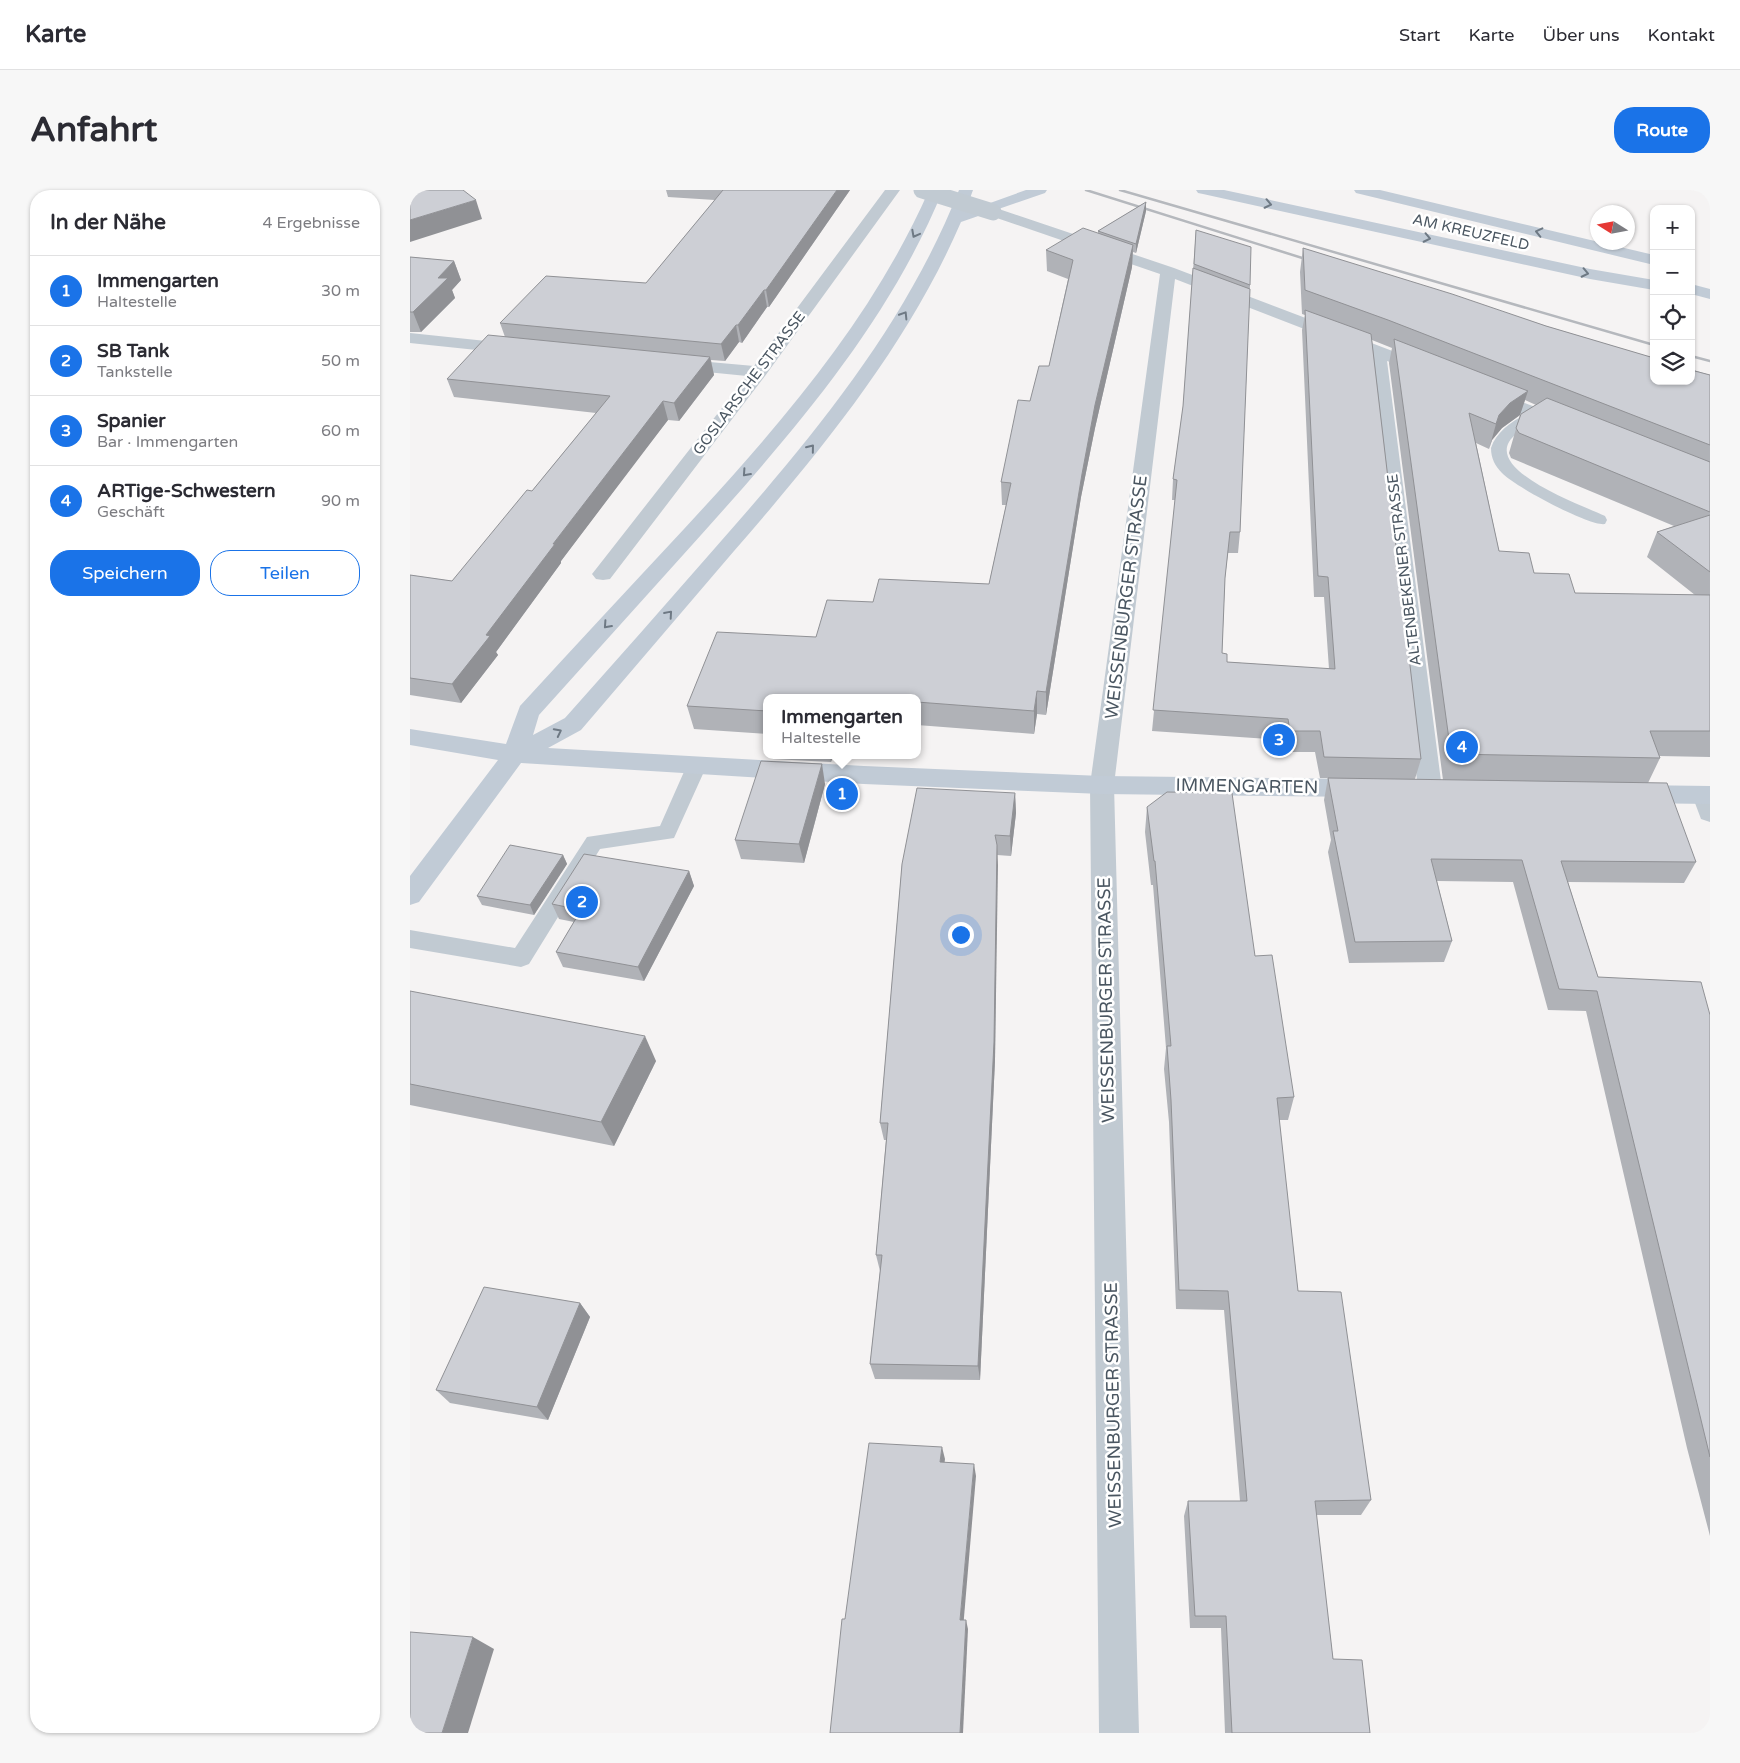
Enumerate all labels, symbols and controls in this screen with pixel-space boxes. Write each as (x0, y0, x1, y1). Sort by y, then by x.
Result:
text: Karte (25, 20, 86, 49)
text: Start (1399, 24, 1440, 46)
text: Karte (1468, 24, 1514, 46)
text: Über uns (1542, 24, 1620, 46)
text: Kontakt (1648, 24, 1715, 46)
button: Route (1614, 107, 1710, 153)
text: Anfahrt (30, 109, 157, 151)
one-way arrow (1263, 198, 1272, 209)
north arrow (1590, 205, 1635, 250)
map controls (1650, 205, 1695, 385)
button: + (1650, 205, 1695, 250)
text: In der Nähe (50, 210, 166, 235)
street label: AM KREUZFELD (1411, 210, 1531, 254)
text: 4 Ergebnisse (262, 213, 360, 233)
one-way arrow (1534, 227, 1543, 238)
one-way arrow (912, 229, 922, 238)
one-way arrow (1422, 233, 1431, 243)
button: − (1650, 250, 1695, 295)
one-way arrow (1581, 267, 1590, 278)
text: Immengarten (97, 270, 219, 292)
text: 1 (61, 281, 71, 301)
text: 30 m (321, 281, 360, 301)
text: Haltestelle (97, 292, 177, 312)
button: locate (1650, 295, 1695, 340)
street label: GOSLARSCHE STRASSE (689, 308, 809, 458)
one-way arrow (897, 311, 907, 320)
text: SB Tank (97, 340, 169, 362)
button: layers (1650, 340, 1695, 385)
text: 2 (61, 351, 71, 371)
text: 50 m (321, 351, 360, 371)
text: Tankstelle (97, 362, 173, 382)
text: Spanier (97, 410, 166, 432)
text: 3 (61, 421, 71, 441)
text: 60 m (321, 421, 360, 441)
text: Bar · Immengarten (97, 432, 238, 452)
one-way arrow (805, 444, 814, 453)
one-way arrow (743, 468, 752, 477)
street label: ALTENBEKENER STRASSE (1383, 473, 1425, 667)
street label: WEISSENBURGER STRASSE (1100, 474, 1152, 720)
text: ARTige-Schwestern (97, 480, 276, 502)
text: 4 (61, 491, 71, 511)
text: 90 m (321, 491, 360, 511)
text: Geschäft (97, 502, 165, 522)
button: Speichern (50, 550, 200, 596)
button: Teilen (210, 550, 360, 596)
one-way arrow (663, 611, 672, 620)
one-way arrow (604, 620, 613, 629)
popup (763, 694, 921, 759)
text: Immengarten (781, 706, 903, 728)
pin: 3 (1263, 721, 1295, 759)
one-way arrow (553, 728, 562, 738)
text: Haltestelle (781, 728, 861, 748)
pin: 4 (1446, 728, 1478, 766)
street label: IMMENGARTEN (1176, 774, 1318, 798)
pin: 1 (826, 775, 858, 813)
street label: WEISSENBURGER STRASSE (1093, 877, 1119, 1123)
pin: 2 (566, 883, 598, 921)
your location (948, 922, 974, 948)
street label: WEISSENBURGER STRASSE (1100, 1282, 1126, 1528)

